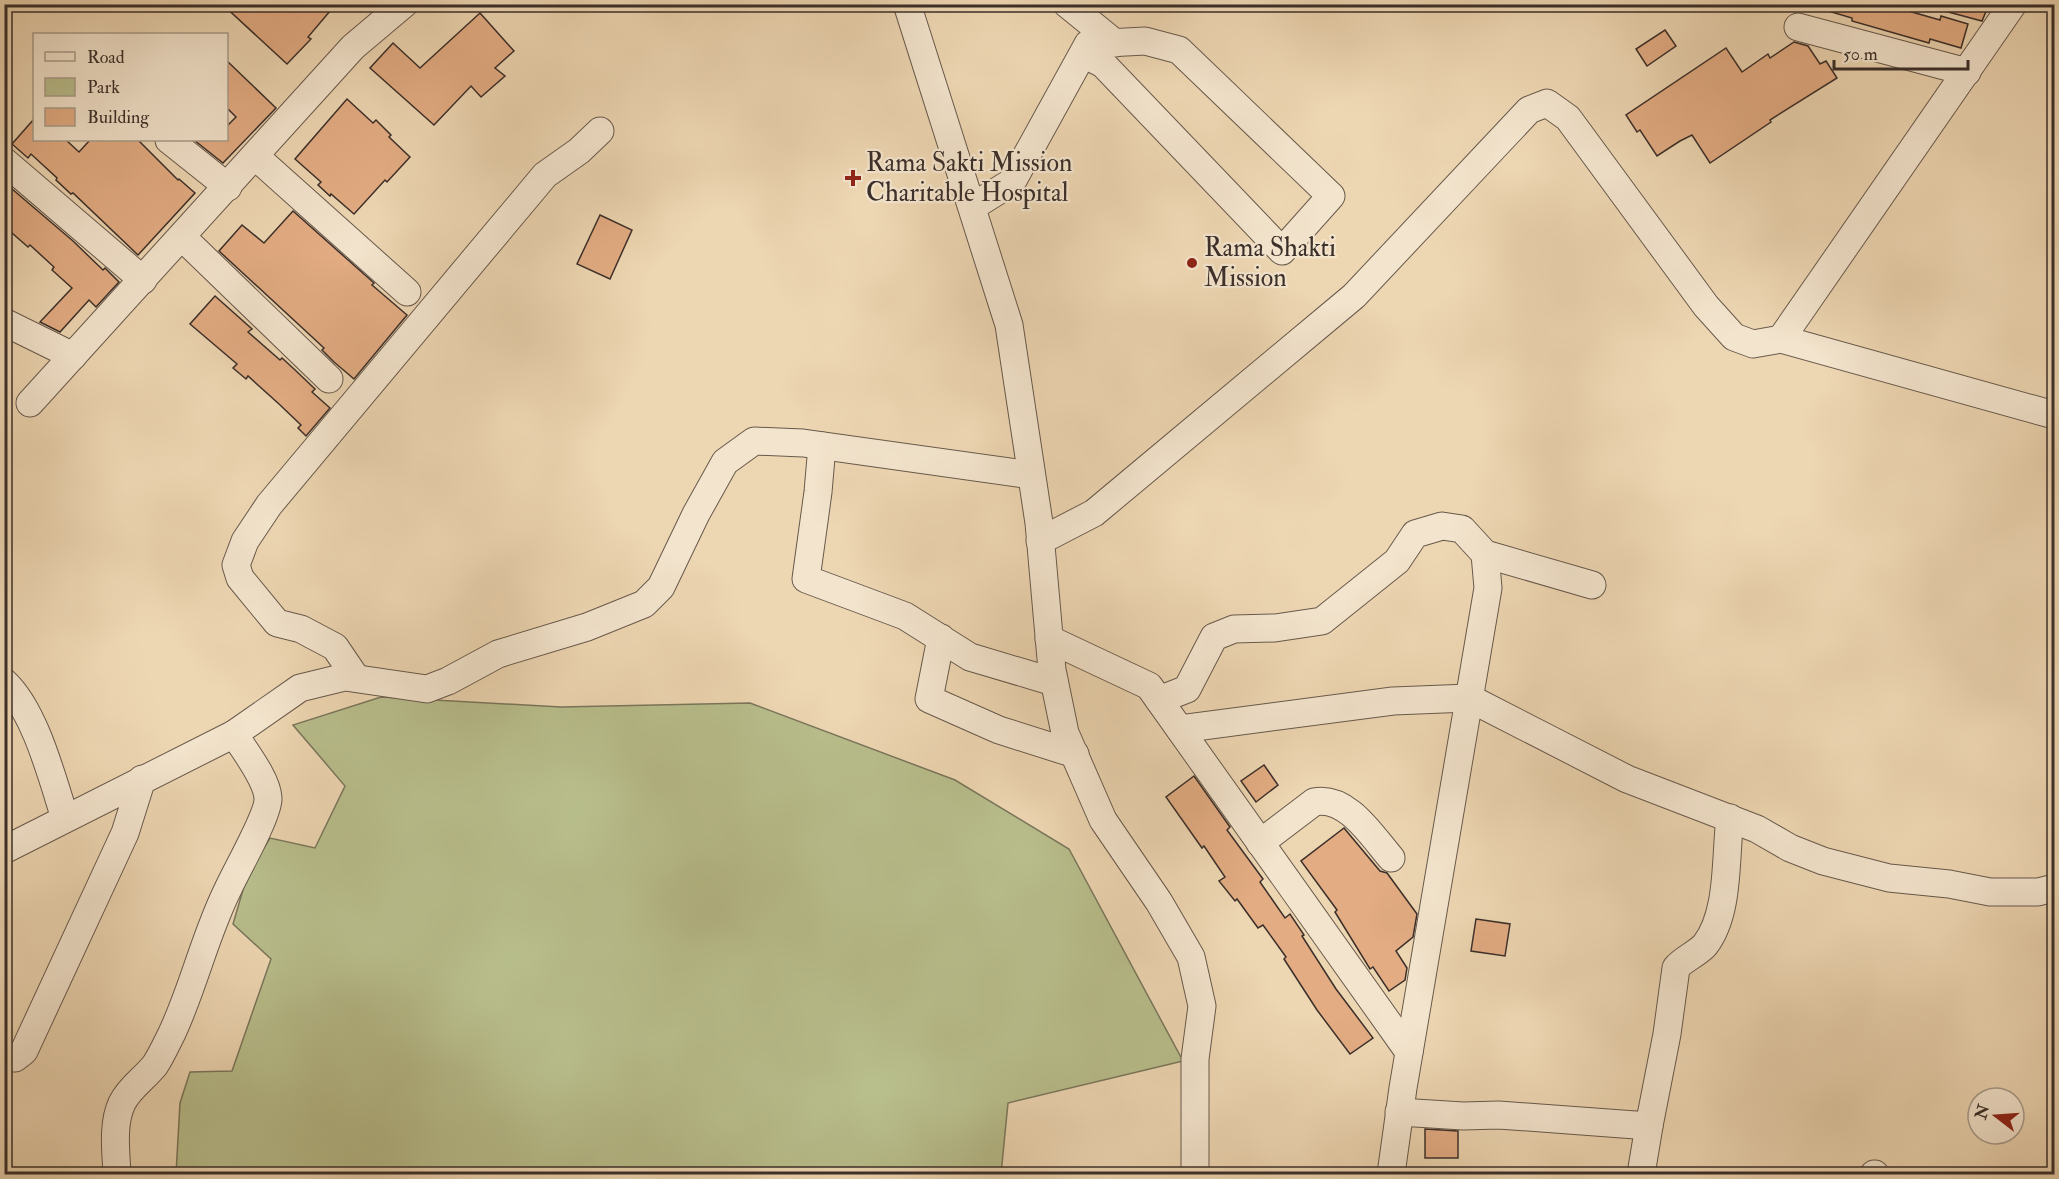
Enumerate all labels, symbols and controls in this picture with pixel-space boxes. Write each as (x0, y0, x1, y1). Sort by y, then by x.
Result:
legend (33, 33, 228, 141)
scale bar (1834, 33, 1968, 71)
text: 50 m (1843, 43, 1878, 66)
text: Road (87, 46, 125, 69)
text: Park (87, 76, 120, 99)
text: Building (87, 106, 150, 129)
place label: Rama Sakti Mission Charitable Hospital (866, 147, 1072, 210)
marker: Rama Sakti Mission Charitable Hospital (844, 169, 862, 187)
place label: Rama Shakti Mission (1204, 232, 1336, 294)
marker: Rama Shakti Mission (1185, 256, 1199, 270)
north arrow (1966, 1086, 2026, 1146)
text: N (1971, 1101, 1994, 1123)

